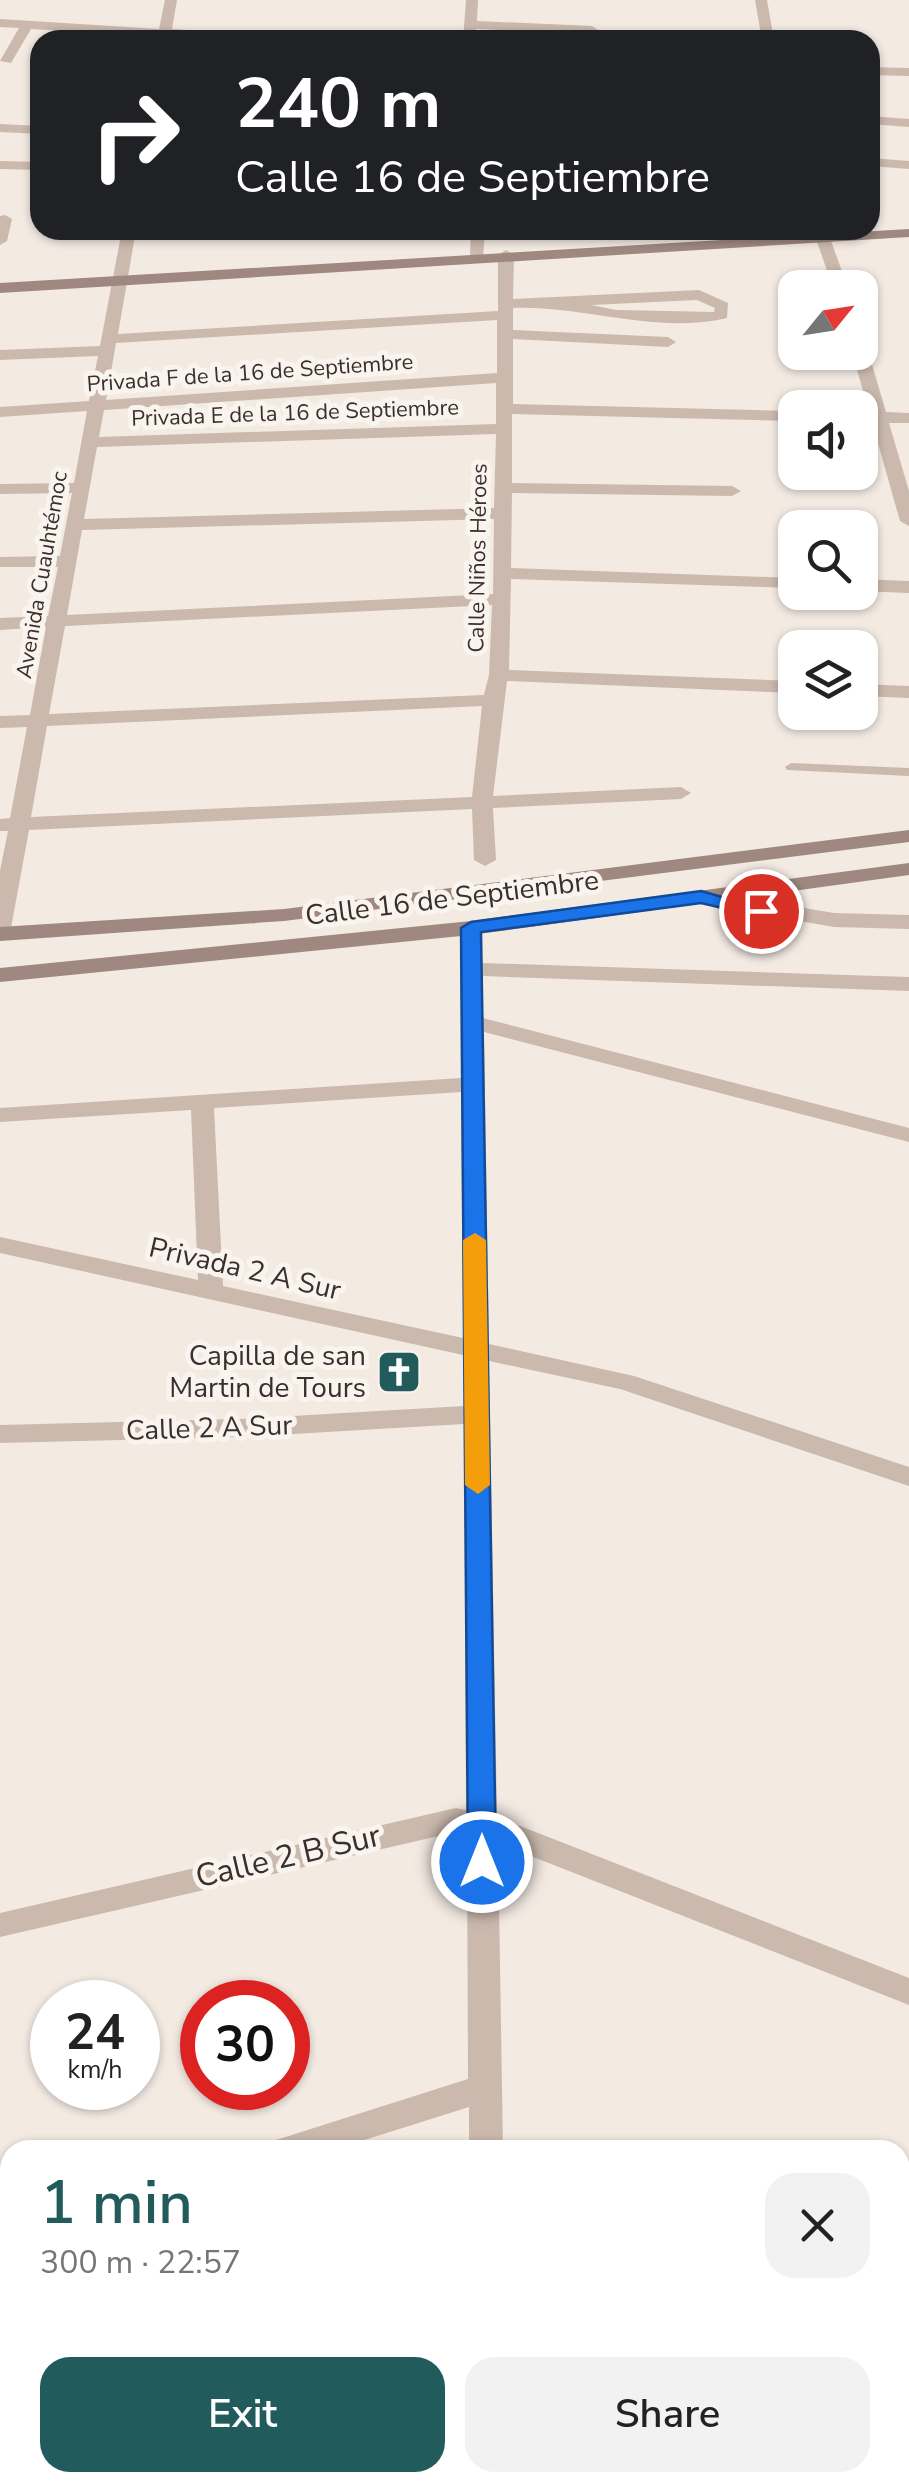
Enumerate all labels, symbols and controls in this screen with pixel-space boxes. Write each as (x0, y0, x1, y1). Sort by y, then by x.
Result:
text: 240 m (235, 56, 441, 152)
icon: right (70, 70, 200, 200)
text: Calle 16 de Septiembre (235, 147, 710, 208)
north arrow (778, 270, 878, 370)
map controls (778, 270, 878, 730)
street label: Privada F de la 16 de Septiembre (86, 347, 414, 399)
button: sound (778, 390, 878, 490)
street label: Privada E de la 16 de Septiembre (131, 392, 459, 434)
street label: Calle Niños Héroes (461, 463, 495, 653)
street label: Avenida Cuauhtémoc (9, 469, 75, 681)
button: search (778, 510, 878, 610)
button: layers (778, 630, 878, 730)
street label: Calle 16 de Septiembre (303, 861, 601, 935)
pin (719, 869, 804, 954)
icon: arrive (734, 884, 789, 939)
street label: Privada 2 A Sur (145, 1228, 345, 1310)
place label: Capilla de san Martin de Tours (169, 1337, 366, 1407)
church icon: Capilla de san Martin de Tours (376, 1349, 422, 1395)
street label: Calle 2 A Sur (125, 1406, 293, 1450)
position arrow (430, 1810, 534, 1914)
street label: Calle 2 B Sur (191, 1814, 385, 1898)
speed limit sign: 30 (180, 1980, 310, 2110)
text: 24 (65, 1998, 125, 2067)
text: km/h (67, 2053, 123, 2087)
text: 1 min (40, 2162, 193, 2244)
button: close (765, 2173, 870, 2278)
text: 300 m · 22:57 (40, 2241, 241, 2284)
button: Exit (40, 2357, 445, 2472)
button: Share (465, 2357, 870, 2472)

